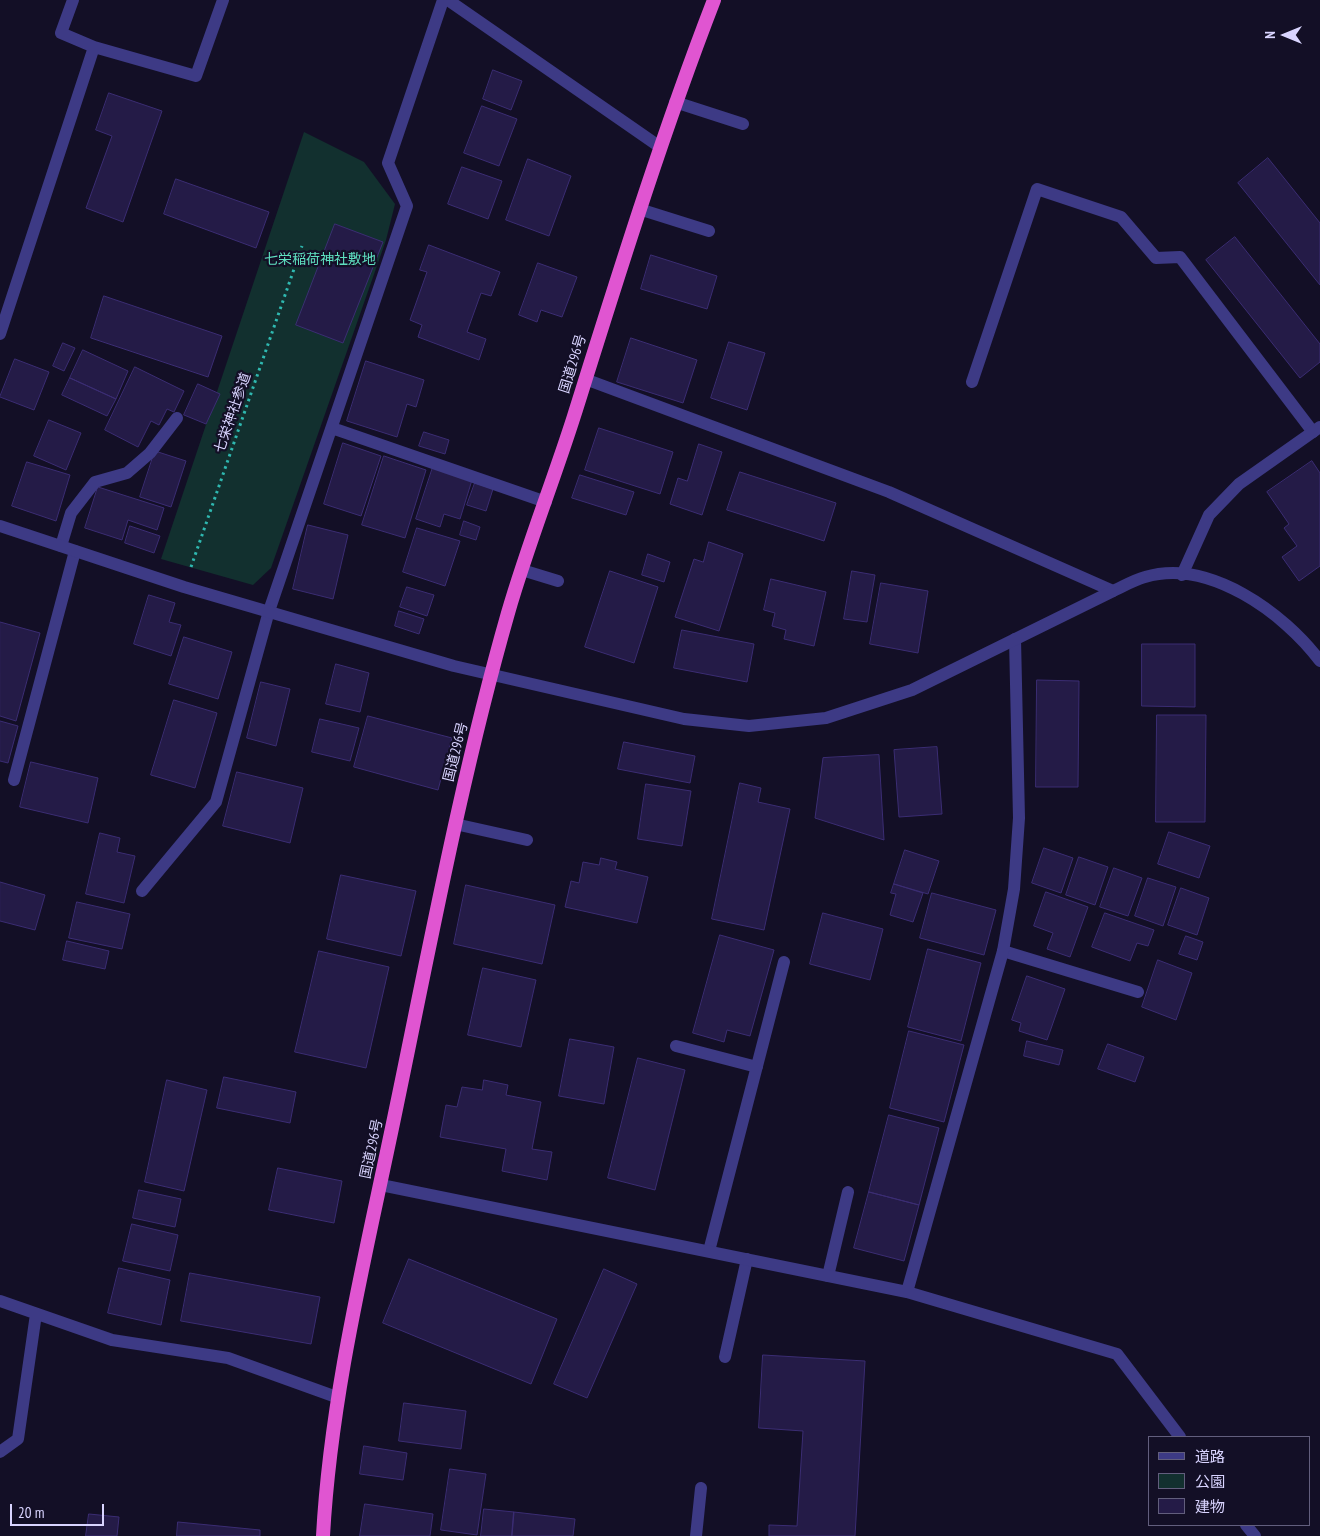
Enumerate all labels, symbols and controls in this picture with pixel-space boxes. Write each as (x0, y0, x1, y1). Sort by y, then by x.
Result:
north arrow (1260, 10, 1310, 60)
text: N (1261, 31, 1279, 39)
park label: 七栄稲荷神社敷地 (264, 252, 376, 268)
street label: 国道296号 (556, 332, 590, 396)
street label: 七栄神社参道 (211, 371, 255, 455)
street label: 国道296号 (440, 720, 472, 784)
street label: 国道296号 (357, 1117, 387, 1181)
legend (1148, 1436, 1310, 1526)
text: 道路 (1195, 1447, 1225, 1466)
text: 公園 (1195, 1472, 1225, 1491)
scale bar (12, 1494, 106, 1526)
text: 建物 (1195, 1497, 1225, 1516)
text: 20 m (18, 1503, 44, 1522)

